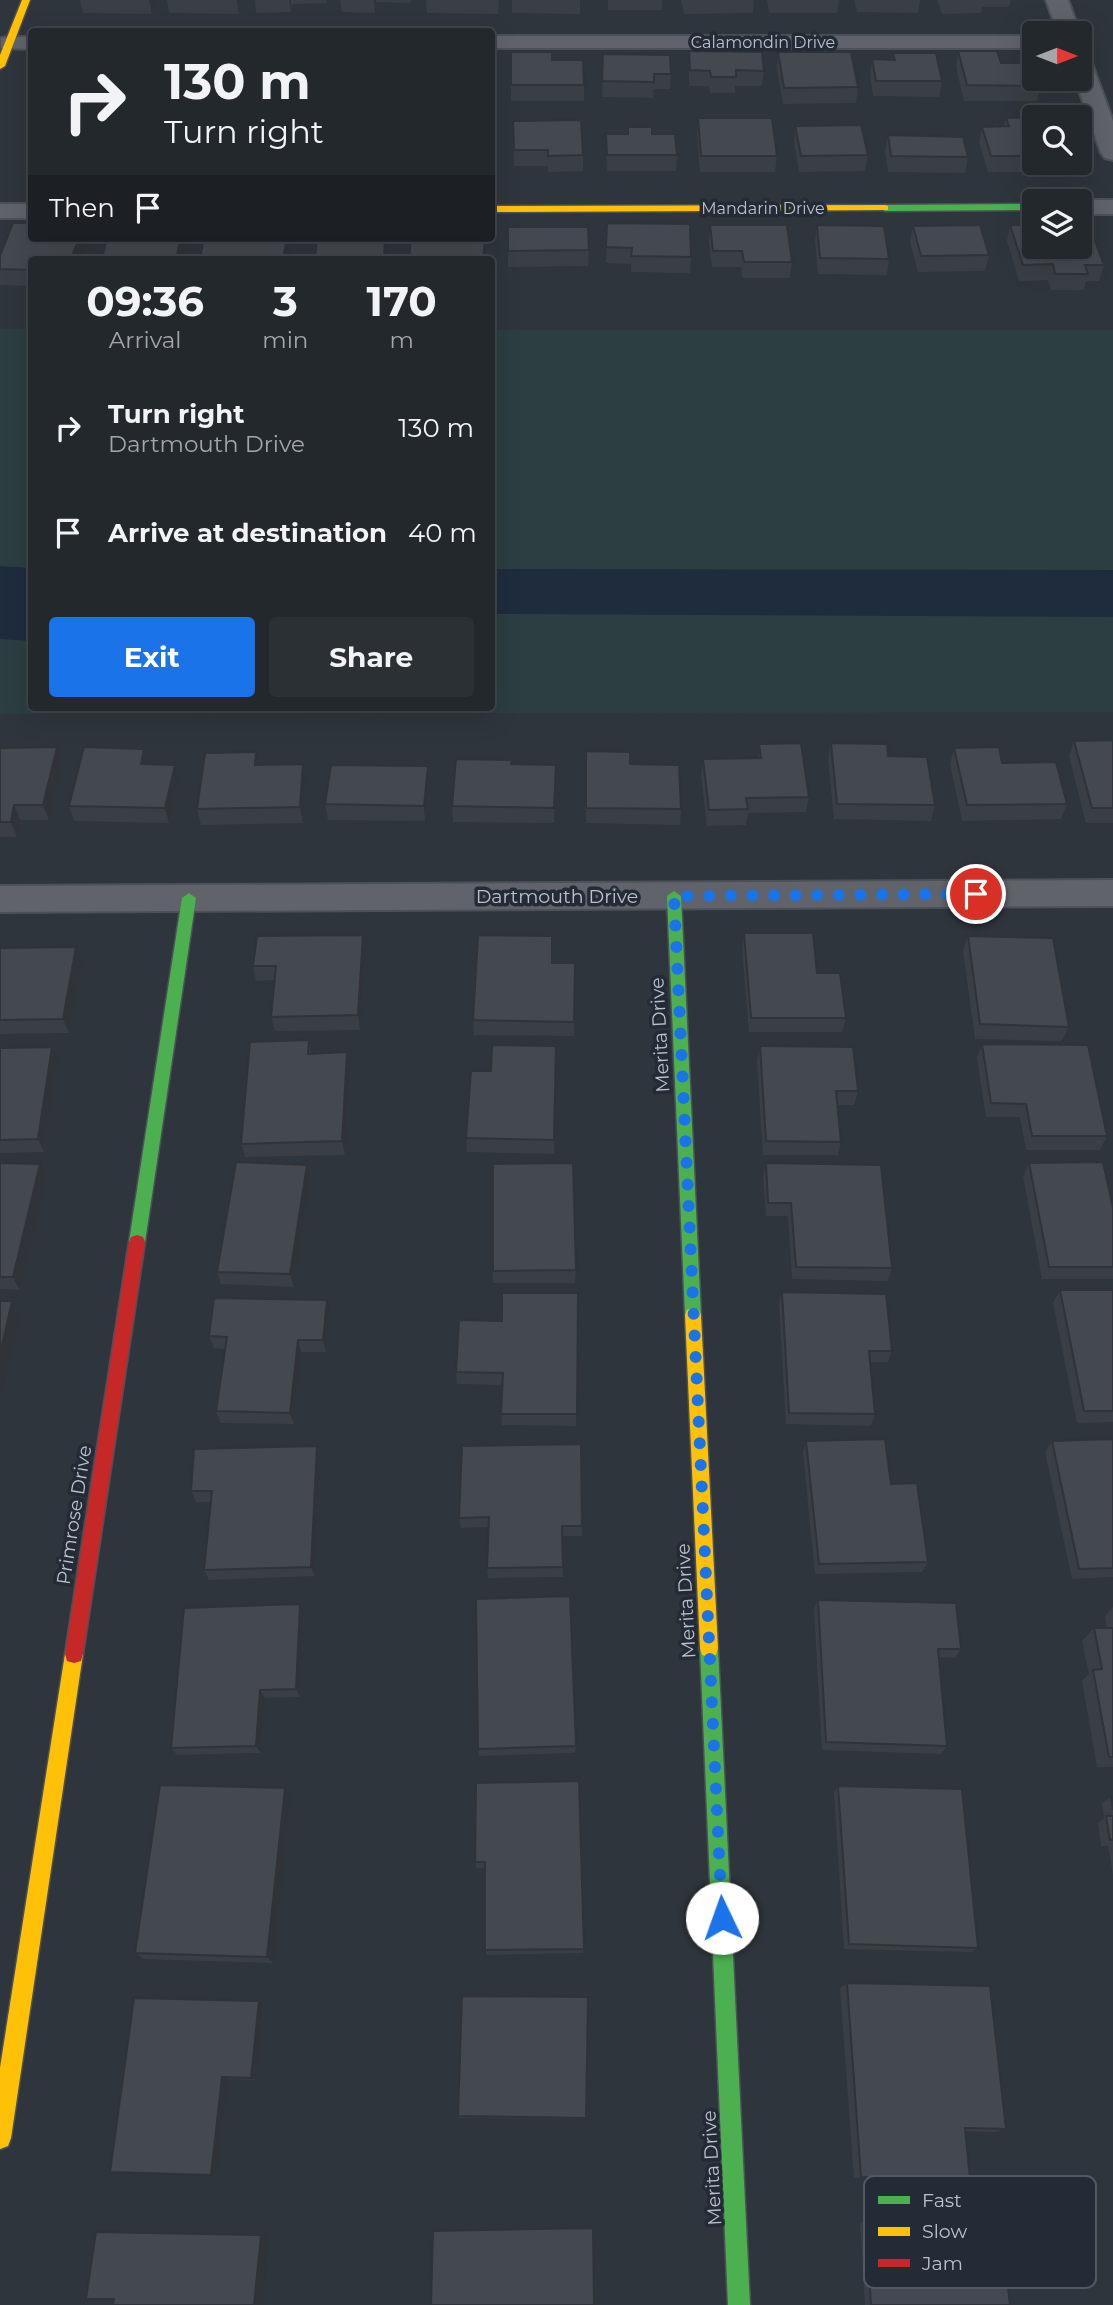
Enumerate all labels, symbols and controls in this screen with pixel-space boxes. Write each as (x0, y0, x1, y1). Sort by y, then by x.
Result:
north arrow (1022, 21, 1092, 91)
map controls (1022, 21, 1092, 259)
street label: Calamondin Drive (691, 33, 835, 52)
text: 130 m (164, 52, 311, 111)
icon: right (49, 56, 140, 147)
button: search (1022, 105, 1092, 175)
text: Turn right (164, 112, 324, 151)
icon: arrive (129, 189, 167, 227)
button: layers (1022, 189, 1092, 259)
text: Then (49, 192, 115, 224)
street label: Mandarin Drive (701, 199, 825, 218)
text: 09:36 (86, 275, 204, 327)
text: 3 (273, 275, 298, 327)
text: 170 (367, 275, 437, 327)
text: Arrival (109, 326, 181, 354)
text: min (262, 326, 308, 354)
text: m (390, 326, 414, 354)
text: Turn right (108, 398, 244, 430)
icon: right (49, 409, 87, 447)
text: 130 m (398, 412, 474, 444)
text: Dartmouth Drive (108, 430, 305, 458)
icon: arrive (49, 514, 87, 552)
text: Arrive at destination (108, 517, 387, 549)
text: 40 m (408, 517, 477, 549)
button: Exit (49, 617, 255, 697)
button: Share (269, 617, 474, 697)
pin (946, 864, 1006, 924)
icon: arrive (957, 875, 995, 913)
street label: Dartmouth Drive (476, 885, 638, 908)
street label: Merita Drive (645, 977, 675, 1093)
street label: Primrose Drive (52, 1444, 96, 1586)
street label: Merita Drive (671, 1543, 701, 1659)
position arrow (685, 1881, 759, 1955)
street label: Merita Drive (697, 2110, 727, 2226)
legend (864, 2176, 1096, 2288)
text: Fast (922, 2189, 962, 2212)
text: Slow (922, 2220, 967, 2243)
text: Jam (921, 2252, 963, 2275)

